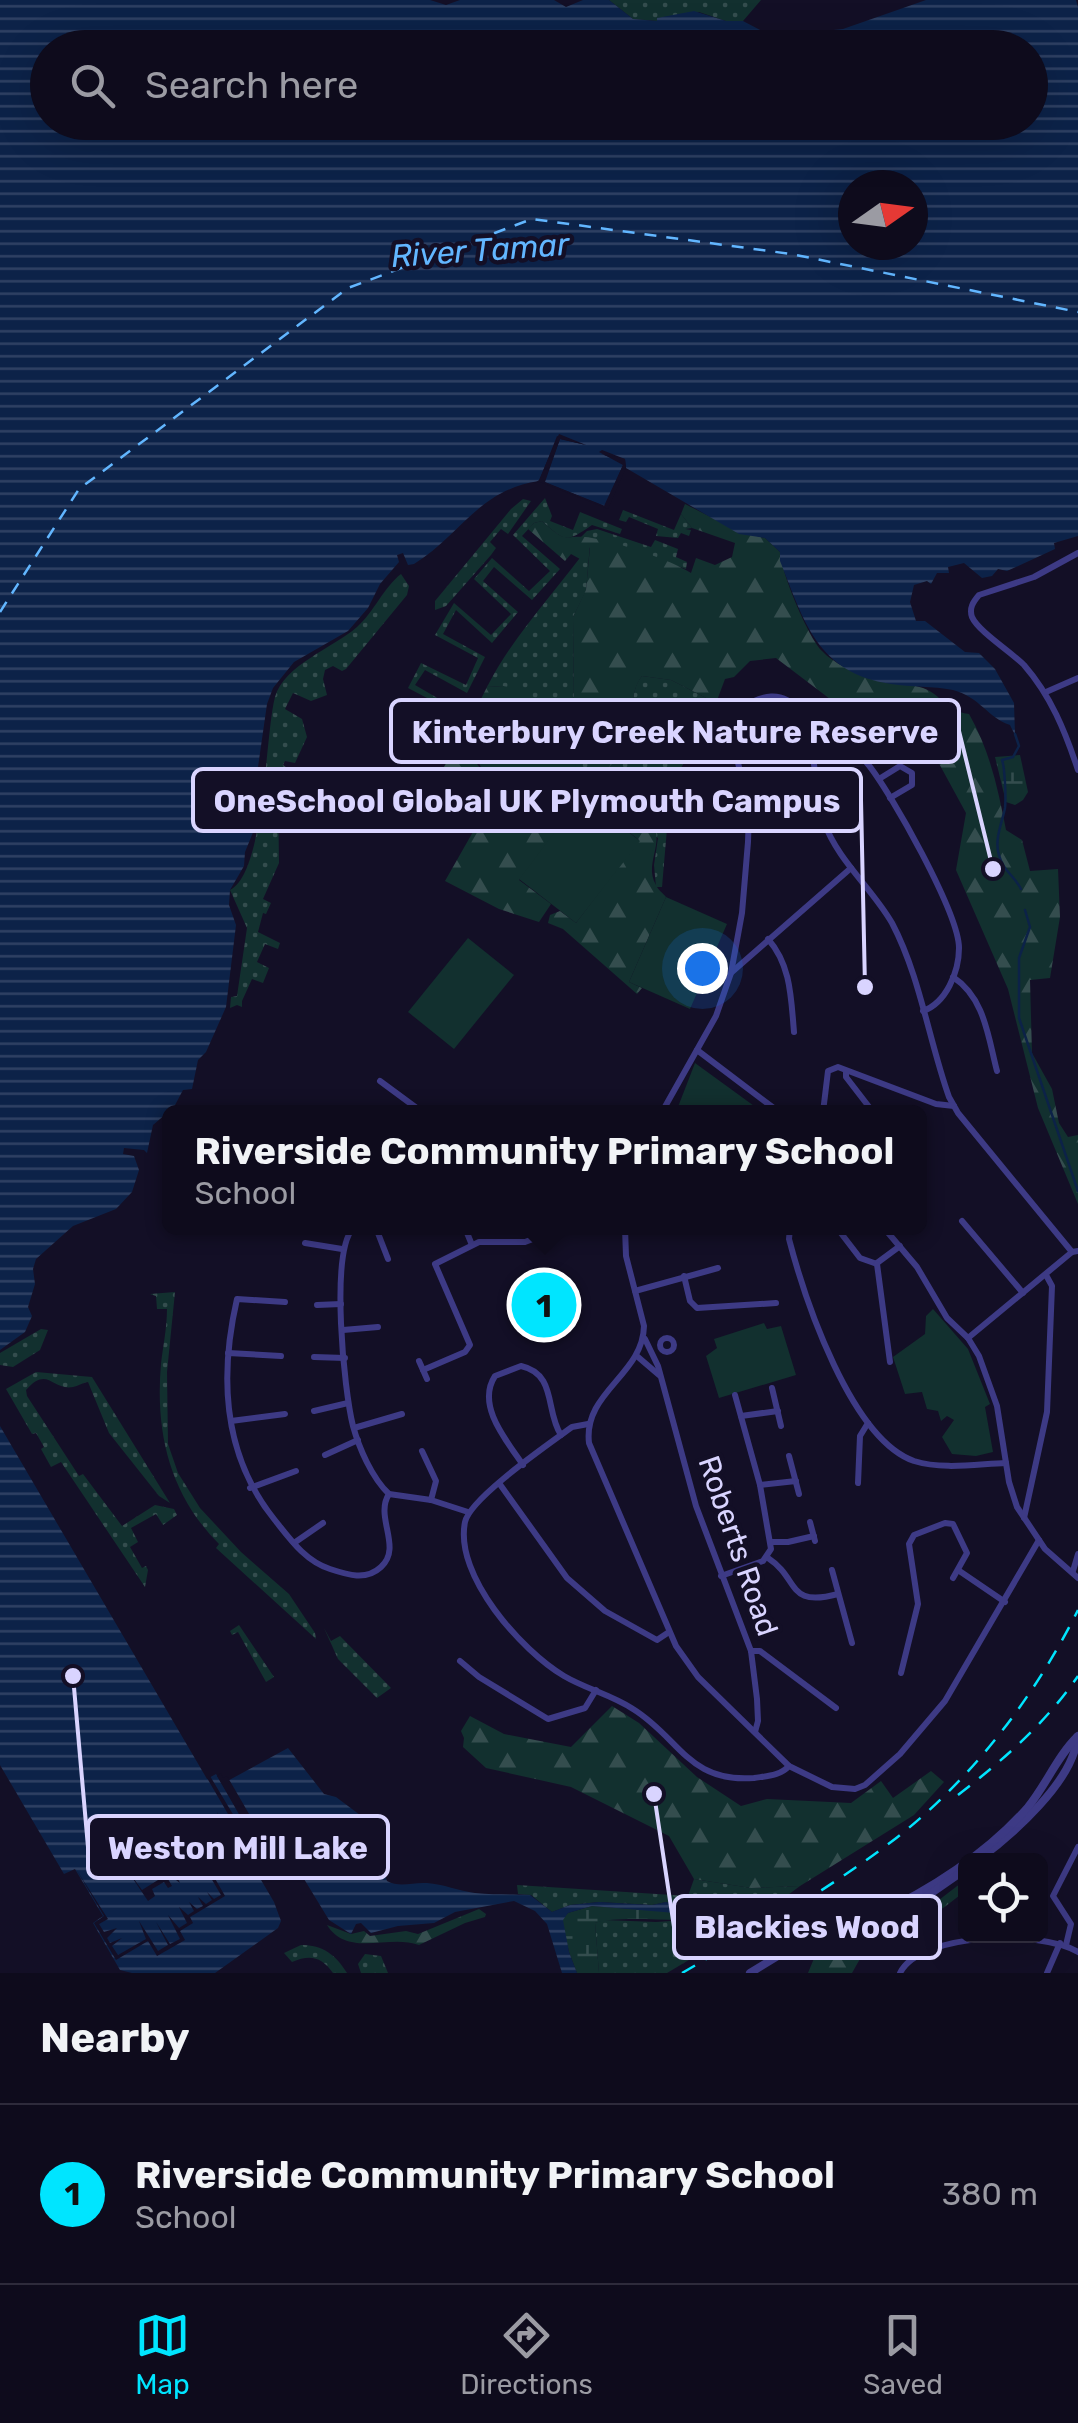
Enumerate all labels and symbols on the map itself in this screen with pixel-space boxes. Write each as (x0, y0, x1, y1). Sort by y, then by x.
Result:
north arrow (838, 170, 928, 260)
water label: River Tamar (389, 225, 572, 275)
callout: Kinterbury Creek Nature Reserve (391, 700, 959, 762)
text: Kinterbury Creek Nature Reserve (412, 713, 938, 751)
callout: OneSchool Global UK Plymouth Campus (193, 769, 861, 831)
text: OneSchool Global UK Plymouth Campus (213, 782, 841, 820)
your location (677, 943, 728, 994)
pin: 1 (512, 1268, 576, 1342)
street label: Roberts Road (690, 1451, 786, 1641)
callout: Weston Mill Lake (88, 1816, 388, 1878)
text: Weston Mill Lake (108, 1829, 368, 1867)
callout: Blackies Wood (674, 1896, 940, 1958)
text: Blackies Wood (694, 1908, 920, 1946)

